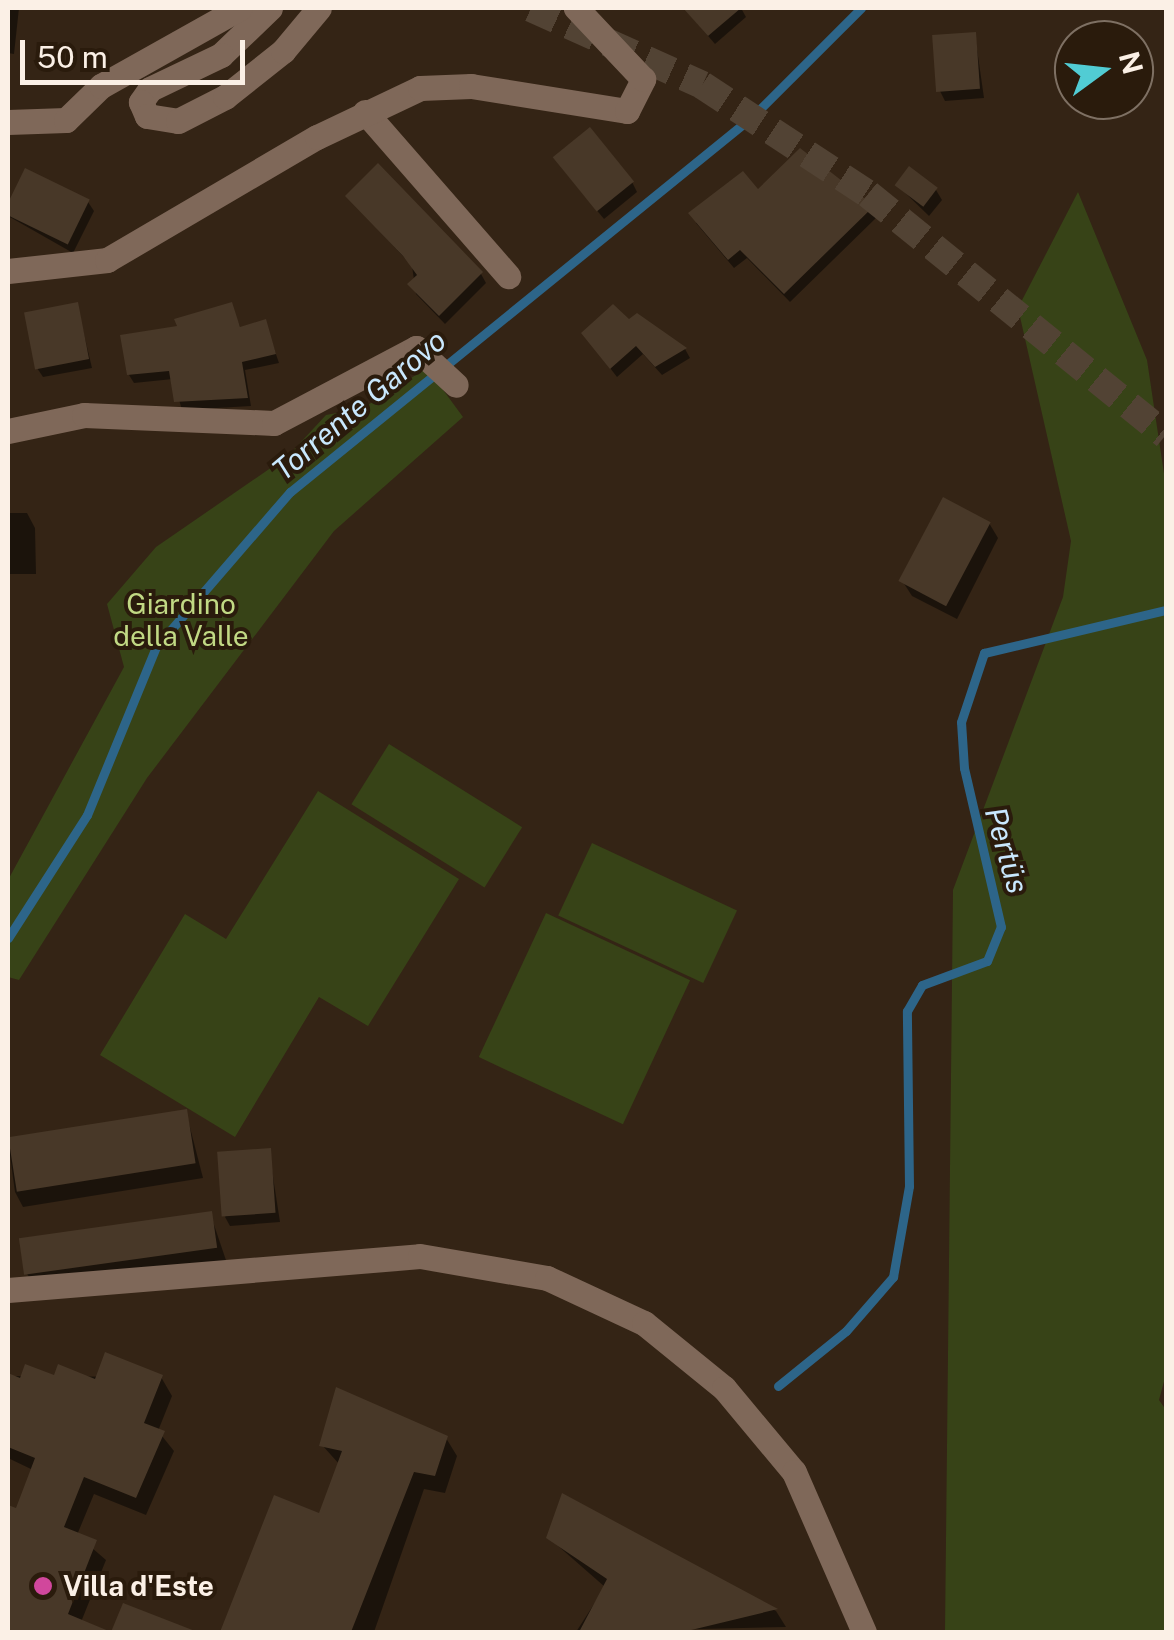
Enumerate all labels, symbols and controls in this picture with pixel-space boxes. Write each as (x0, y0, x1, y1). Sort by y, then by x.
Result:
scale bar (25, 20, 250, 82)
north arrow (1054, 20, 1154, 120)
text: 50 m (37, 39, 108, 75)
text: N (1113, 48, 1150, 77)
water label: Torrente Garovo (265, 322, 453, 488)
park label: Giardino della Valle (113, 587, 249, 653)
water label: Pertüs (978, 803, 1036, 897)
place label: Villa d'Este (63, 1569, 214, 1603)
marker: Villa d'Este (32, 1575, 54, 1597)

